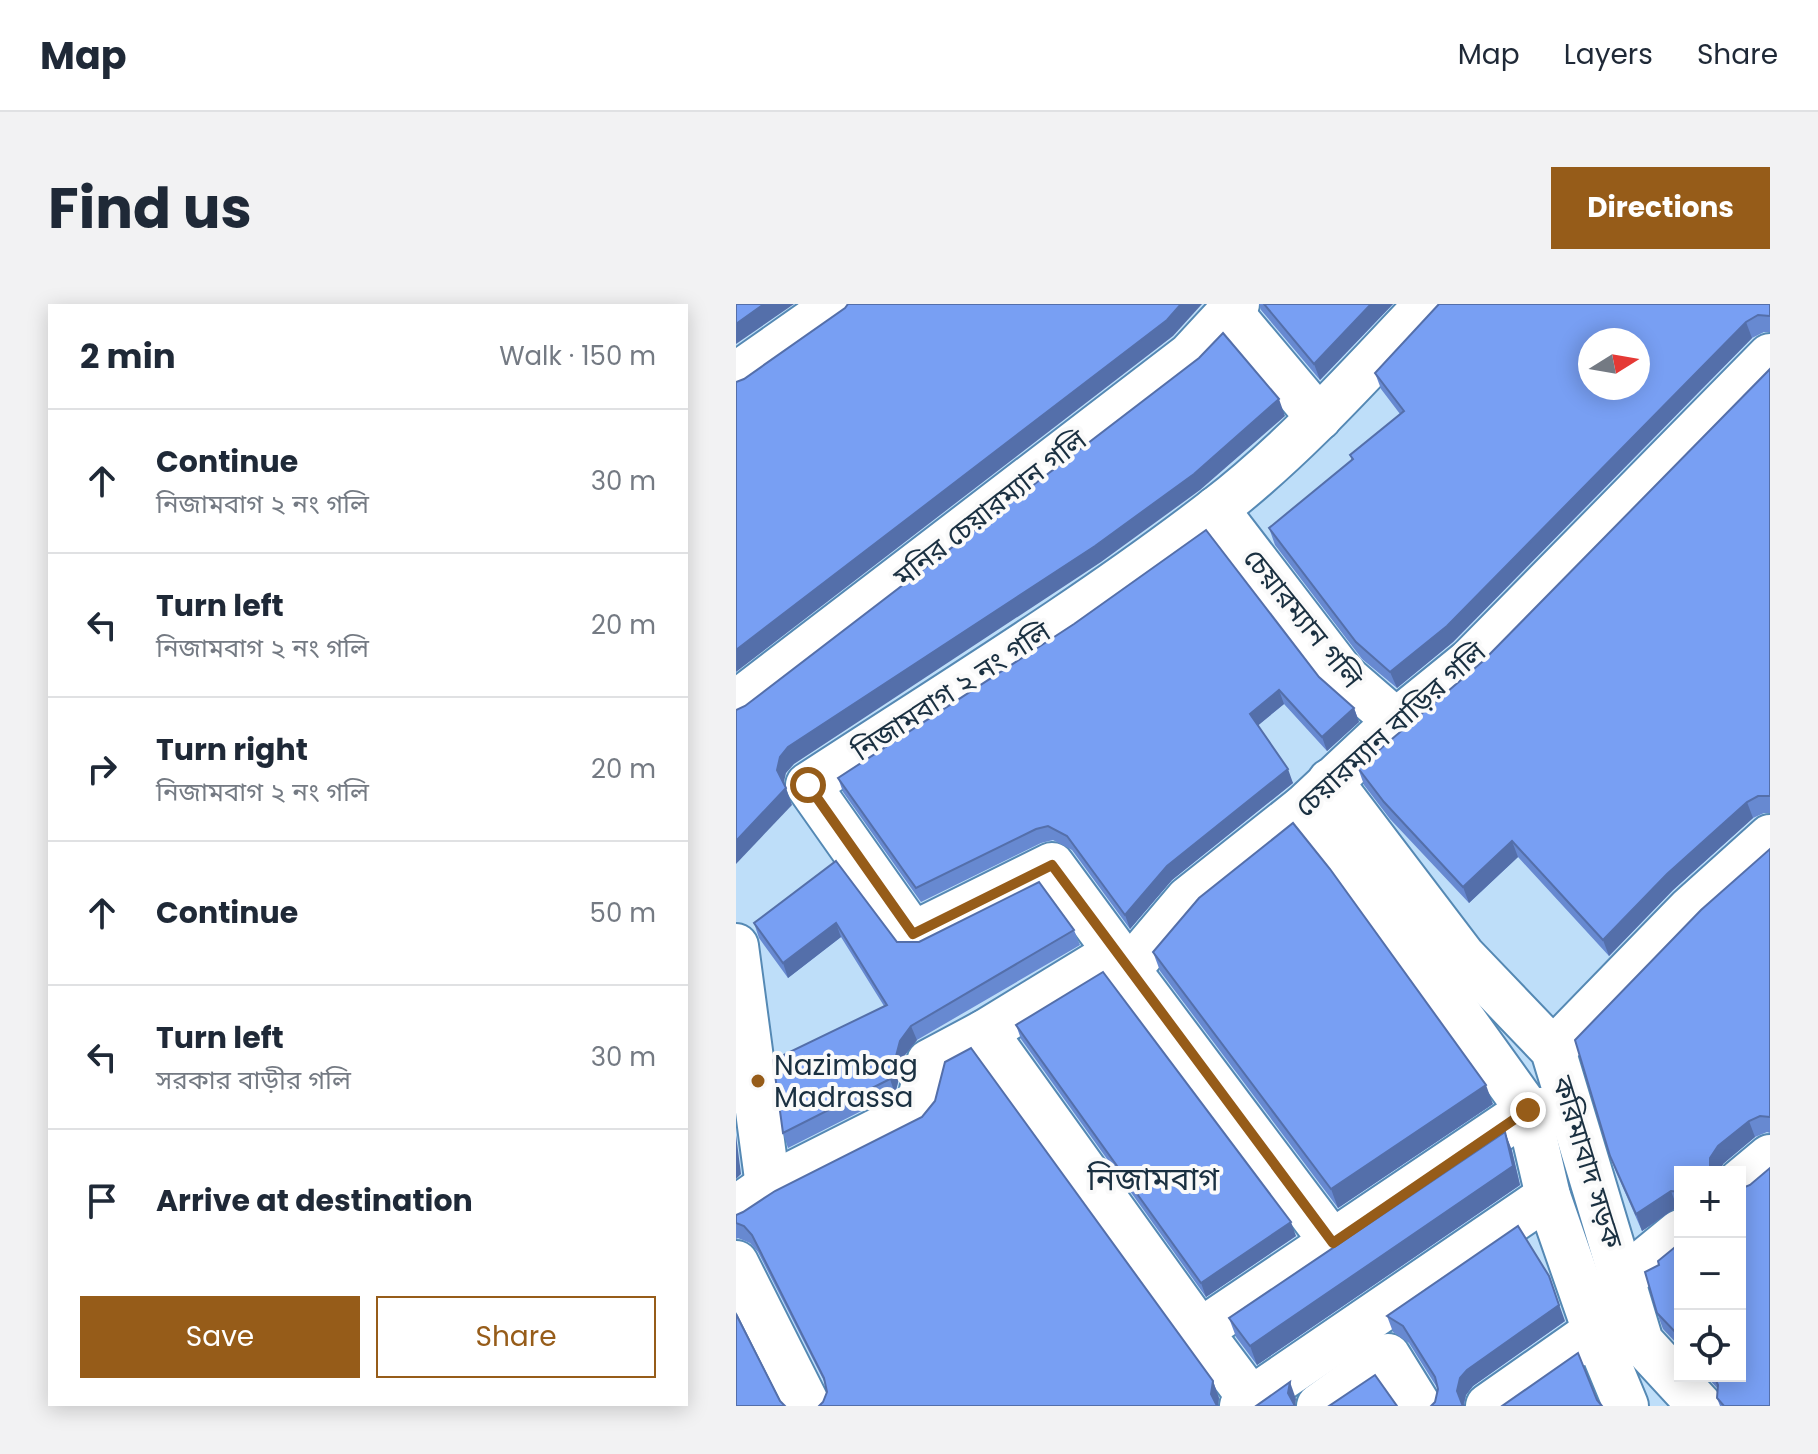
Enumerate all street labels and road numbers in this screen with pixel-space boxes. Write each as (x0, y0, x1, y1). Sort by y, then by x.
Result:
street label: মনির চেয়ারম্যান গলি (885, 420, 1095, 597)
street label: চেয়ারম্যান গলি (1234, 540, 1371, 697)
street label: নিজামবাগ ২ নং গলি (844, 612, 1059, 771)
street label: চেয়ারম্যান বাড়ির গলি (1286, 633, 1495, 826)
street label: করিমাবাদ সড়ক (1543, 1070, 1632, 1254)

